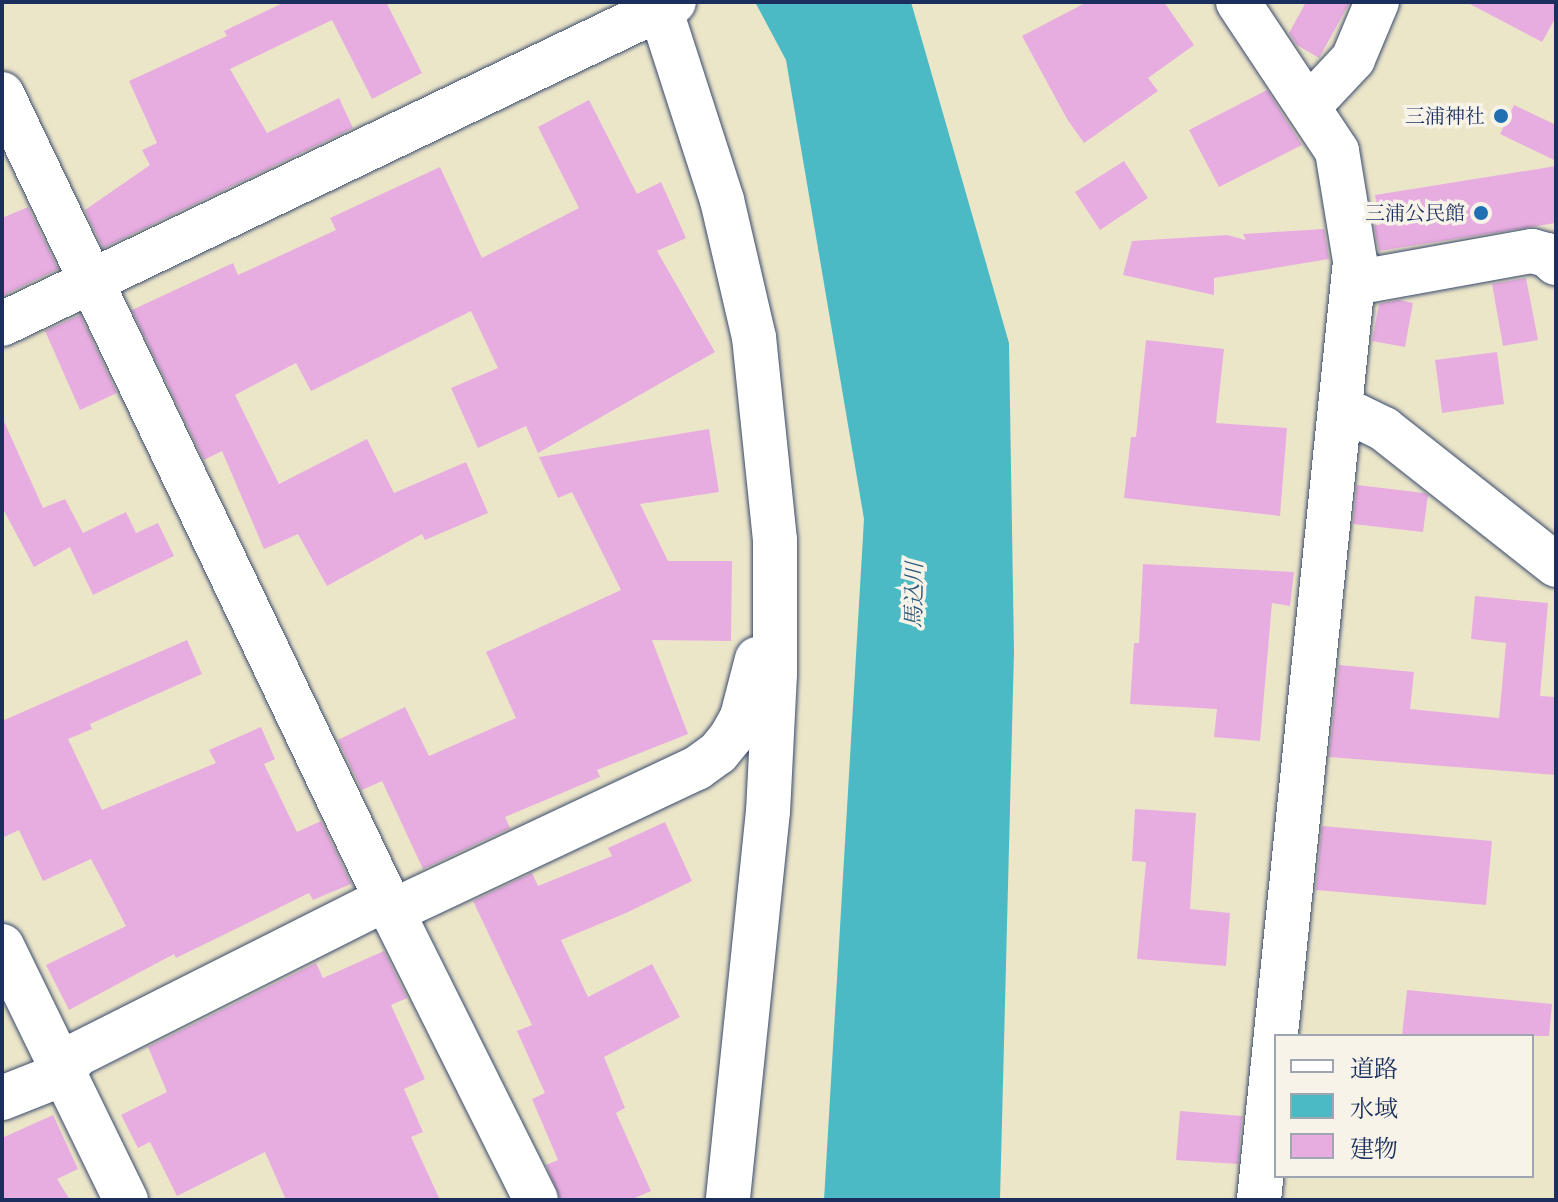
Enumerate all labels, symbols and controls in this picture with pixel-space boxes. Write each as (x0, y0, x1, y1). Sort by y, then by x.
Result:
place label: 三浦神社 (1405, 104, 1485, 128)
marker: 三浦神社 (1492, 107, 1510, 125)
place label: 三浦公民館 (1365, 201, 1465, 225)
marker: 三浦公民館 (1472, 204, 1490, 222)
water label: 馬込川 (900, 562, 928, 628)
legend (1274, 1034, 1534, 1178)
text: 道路 (1350, 1054, 1398, 1083)
text: 水域 (1350, 1094, 1398, 1123)
text: 建物 (1350, 1134, 1398, 1163)

